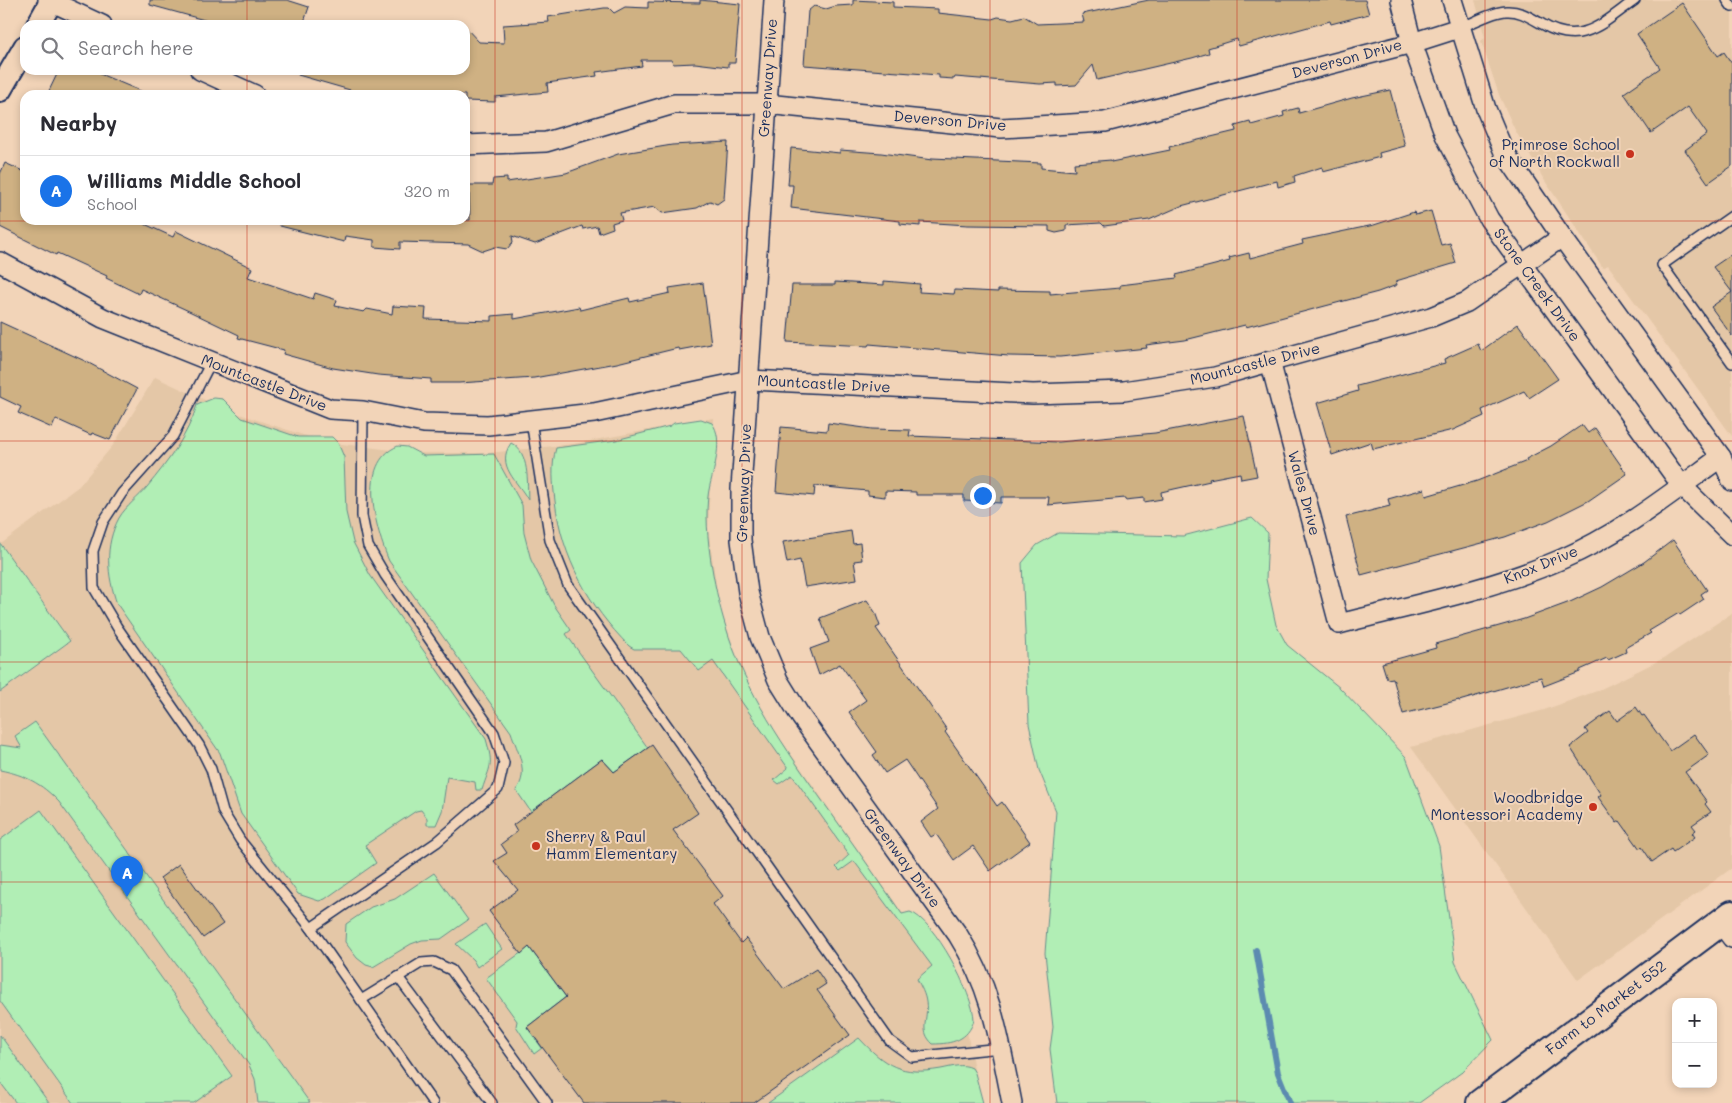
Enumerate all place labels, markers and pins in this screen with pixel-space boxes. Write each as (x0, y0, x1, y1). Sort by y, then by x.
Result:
place label: Primrose School of North Rockwall (1489, 134, 1620, 171)
marker: Primrose School of North Rockwall (1624, 148, 1636, 160)
place label: Woodbridge Montessori Academy (1430, 787, 1583, 824)
marker: Woodbridge Montessori Academy (1587, 801, 1599, 813)
place label: Sherry & Paul Hamm Elementary (546, 826, 677, 863)
marker: Sherry & Paul Hamm Elementary (530, 840, 542, 852)
pin: A (111, 856, 143, 897)

